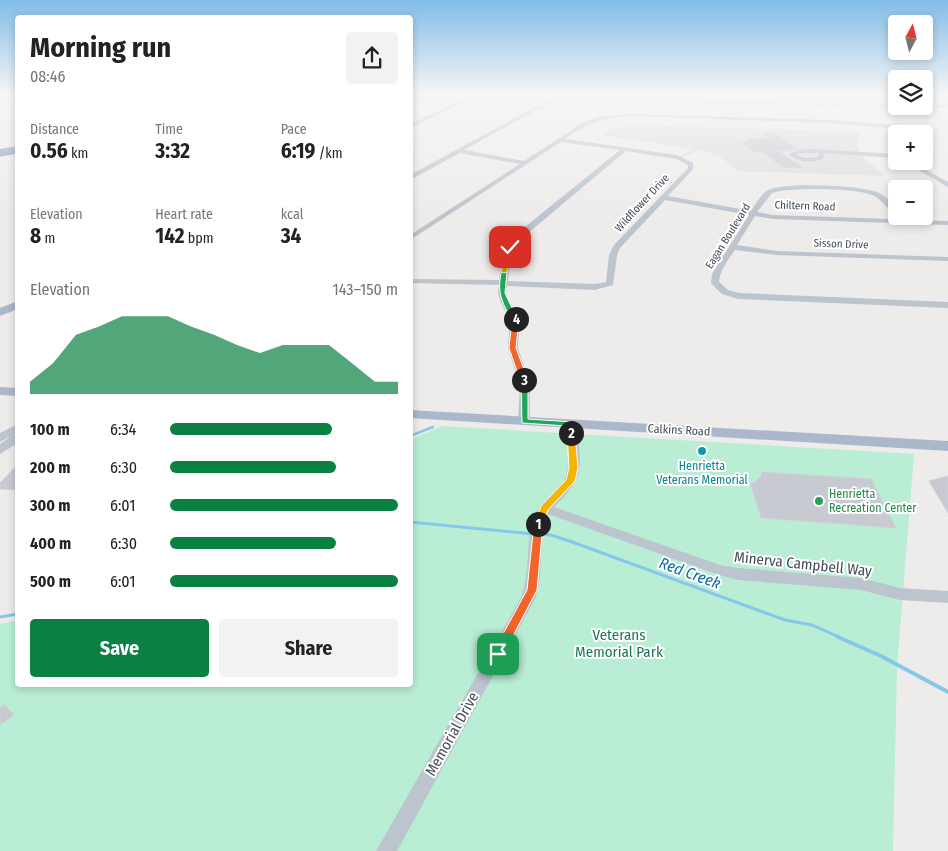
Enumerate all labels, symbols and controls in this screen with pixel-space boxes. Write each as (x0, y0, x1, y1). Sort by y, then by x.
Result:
north arrow (888, 15, 932, 60)
map controls (888, 15, 933, 225)
text: Morning run (30, 31, 171, 64)
button: share (346, 32, 398, 84)
text: 08:46 (30, 67, 65, 86)
button: layers (888, 70, 933, 115)
text: Distance (30, 121, 79, 138)
text: Time (155, 121, 183, 138)
text: Pace (281, 121, 307, 138)
button: + (888, 125, 933, 170)
text: 0.56 (30, 138, 68, 164)
text: 3:32 (155, 138, 190, 164)
text: 6:19 (281, 138, 315, 164)
text: km (68, 145, 88, 162)
text: /km (315, 145, 343, 162)
street label: Wildflower Drive (612, 172, 672, 234)
button: − (888, 180, 933, 225)
street label: Chiltern Road (774, 198, 836, 214)
street label: Eagan Boulevard (703, 201, 753, 271)
text: Elevation (30, 206, 83, 223)
text: Heart rate (155, 206, 213, 223)
text: kcal (281, 206, 303, 223)
text: 8 (30, 223, 41, 249)
text: 142 (155, 223, 185, 249)
text: 34 (281, 223, 301, 249)
pin (489, 226, 531, 268)
text: m (41, 230, 55, 247)
text: bpm (185, 230, 213, 247)
icon: check (496, 233, 524, 261)
street label: Sisson Drive (813, 237, 869, 251)
text: Elevation (30, 280, 90, 299)
text: 143–150 m (333, 280, 398, 299)
pin: 4 (504, 306, 528, 332)
text: 4 (513, 311, 520, 328)
pin: 3 (512, 368, 536, 392)
text: 3 (521, 372, 528, 389)
text: 100 m (30, 420, 70, 439)
text: 6:34 (110, 420, 136, 439)
pin: 2 (558, 420, 584, 446)
street label: Calkins Road (647, 421, 711, 439)
text: 2 (568, 425, 575, 442)
marker: Henrietta Veterans Memorial (696, 445, 708, 457)
text: 200 m (30, 458, 70, 477)
text: 6:30 (110, 458, 137, 477)
place label: Henrietta Veterans Memorial (656, 459, 748, 487)
place label: Henrietta Recreation Center (829, 487, 917, 515)
marker: Henrietta Recreation Center (813, 495, 825, 507)
text: 300 m (30, 496, 71, 515)
text: 6:01 (110, 496, 136, 515)
pin: 1 (526, 512, 550, 536)
text: 1 (536, 516, 541, 533)
text: 400 m (30, 534, 71, 553)
text: 6:30 (110, 534, 137, 553)
street label: Minerva Campbell Way (733, 548, 873, 580)
water label: Red Creek (657, 553, 723, 593)
text: 500 m (30, 572, 71, 591)
text: 6:01 (110, 572, 136, 591)
button: Save (30, 619, 209, 677)
button: Share (219, 619, 398, 677)
park label: Veterans Memorial Park (575, 626, 663, 661)
pin (477, 633, 519, 675)
icon: arrive (484, 640, 512, 668)
street label: Memorial Drive (422, 689, 482, 779)

